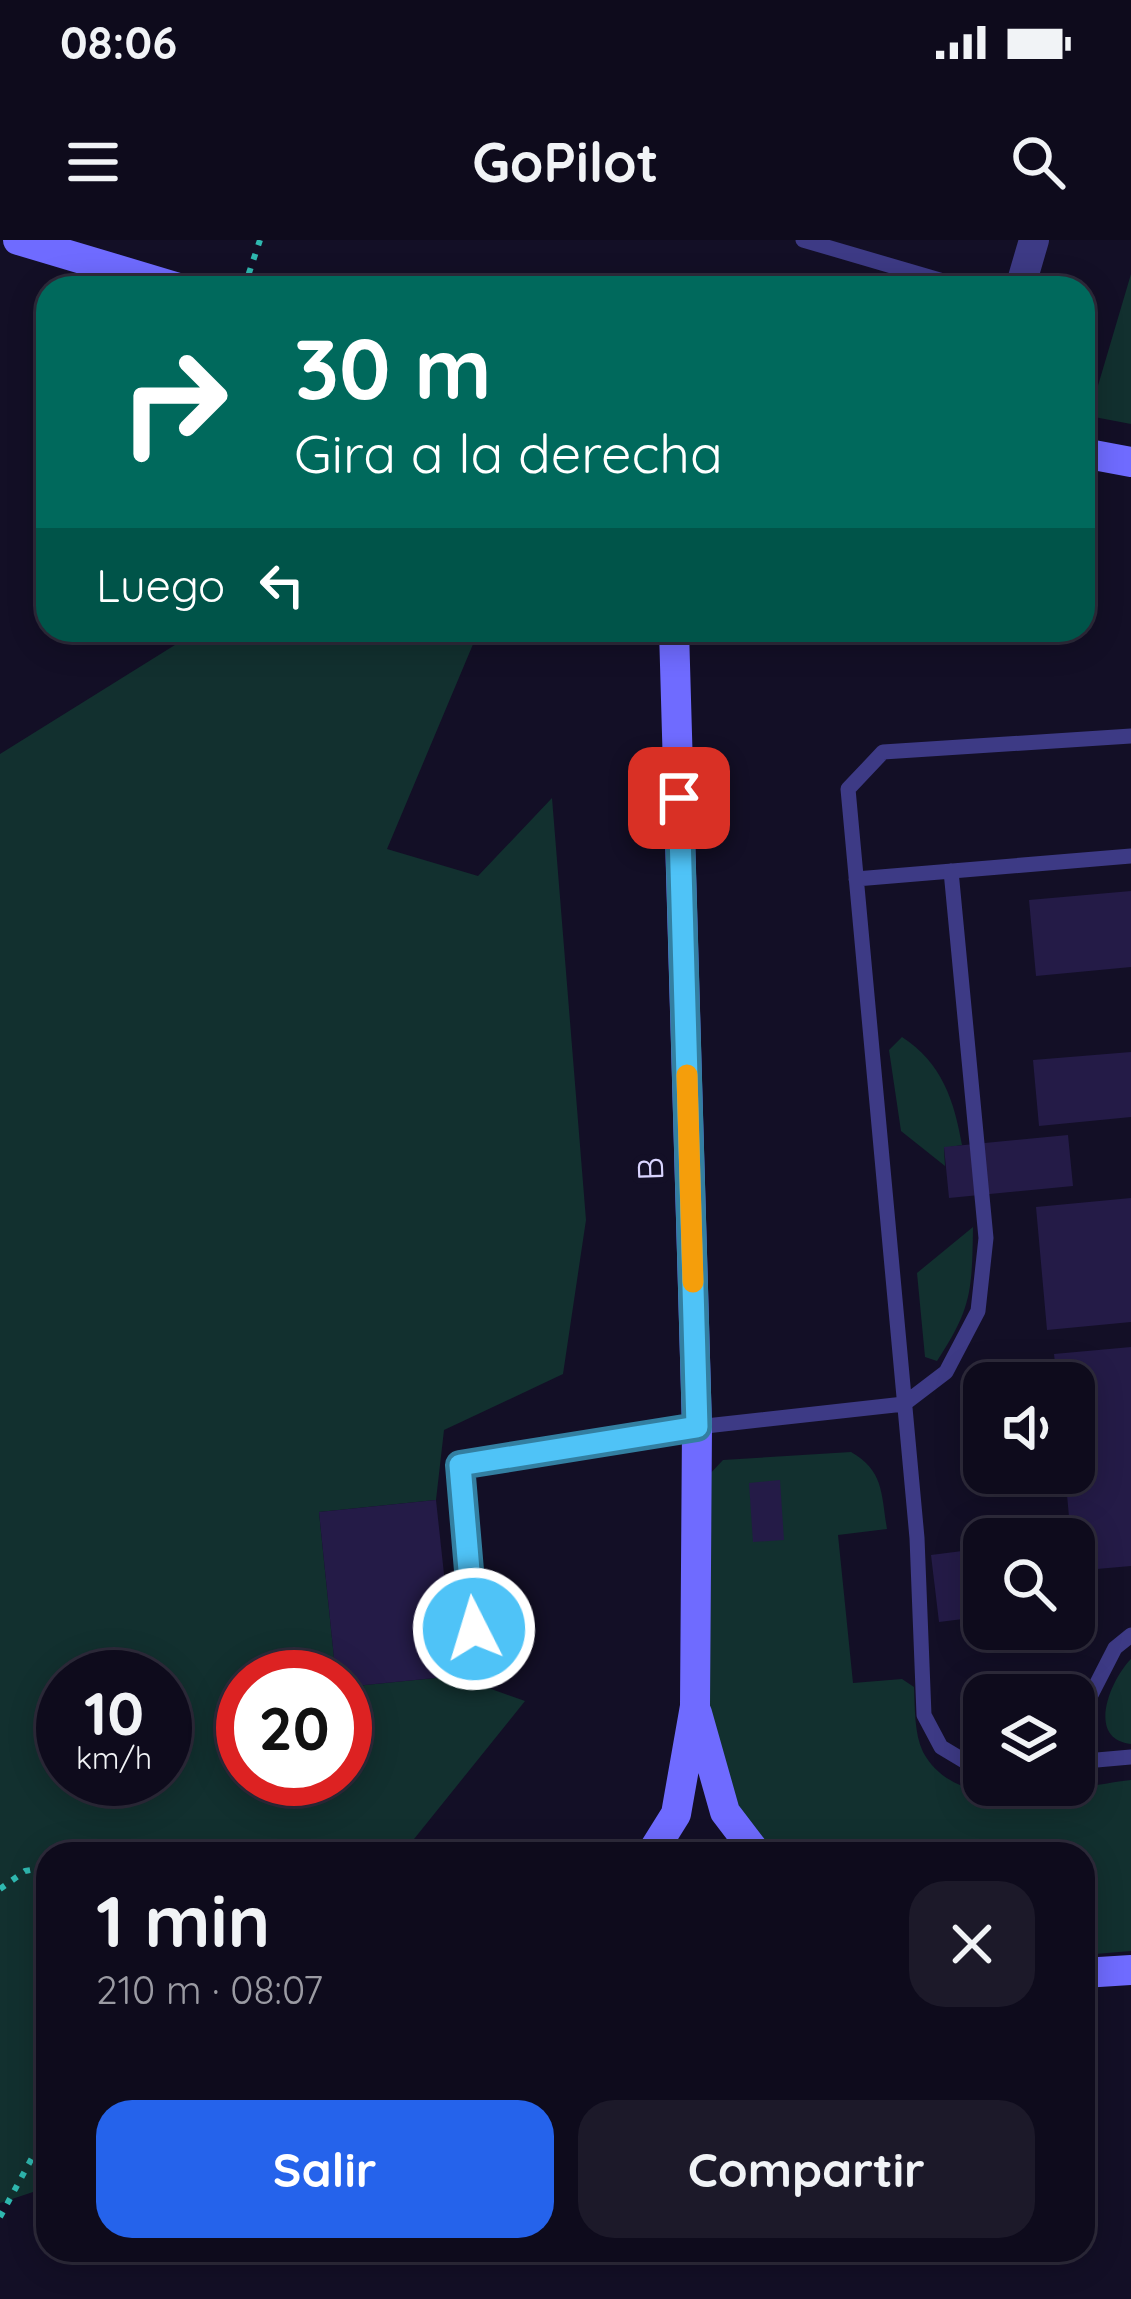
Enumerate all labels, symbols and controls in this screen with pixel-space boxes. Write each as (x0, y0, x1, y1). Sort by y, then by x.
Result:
text: 08:06 (60, 14, 177, 70)
text: GoPilot (472, 128, 659, 196)
icon: menu (60, 129, 126, 195)
icon: search (1005, 129, 1071, 195)
text: 30 m (294, 315, 492, 420)
icon: right (96, 324, 252, 480)
text: Gira a la derecha (294, 419, 723, 487)
icon: left (249, 552, 315, 618)
text: Luego (96, 557, 225, 613)
pin (628, 747, 730, 849)
icon: arrive (646, 765, 712, 831)
street label: B (627, 1157, 672, 1182)
map controls (963, 1362, 1095, 1806)
button: sound (963, 1362, 1095, 1494)
button: search (963, 1518, 1095, 1650)
position arrow (411, 1566, 537, 1692)
speed limit sign: 20 (216, 1650, 372, 1806)
button: layers (963, 1674, 1095, 1806)
text: 10 (84, 1675, 144, 1750)
text: km/h (76, 1739, 152, 1777)
text: 1 min (96, 1875, 270, 1965)
button: close (909, 1881, 1035, 2007)
text: 210 m · 08:07 (96, 1965, 323, 2014)
button: Salir (96, 2100, 554, 2238)
button: Compartir (578, 2100, 1035, 2238)

